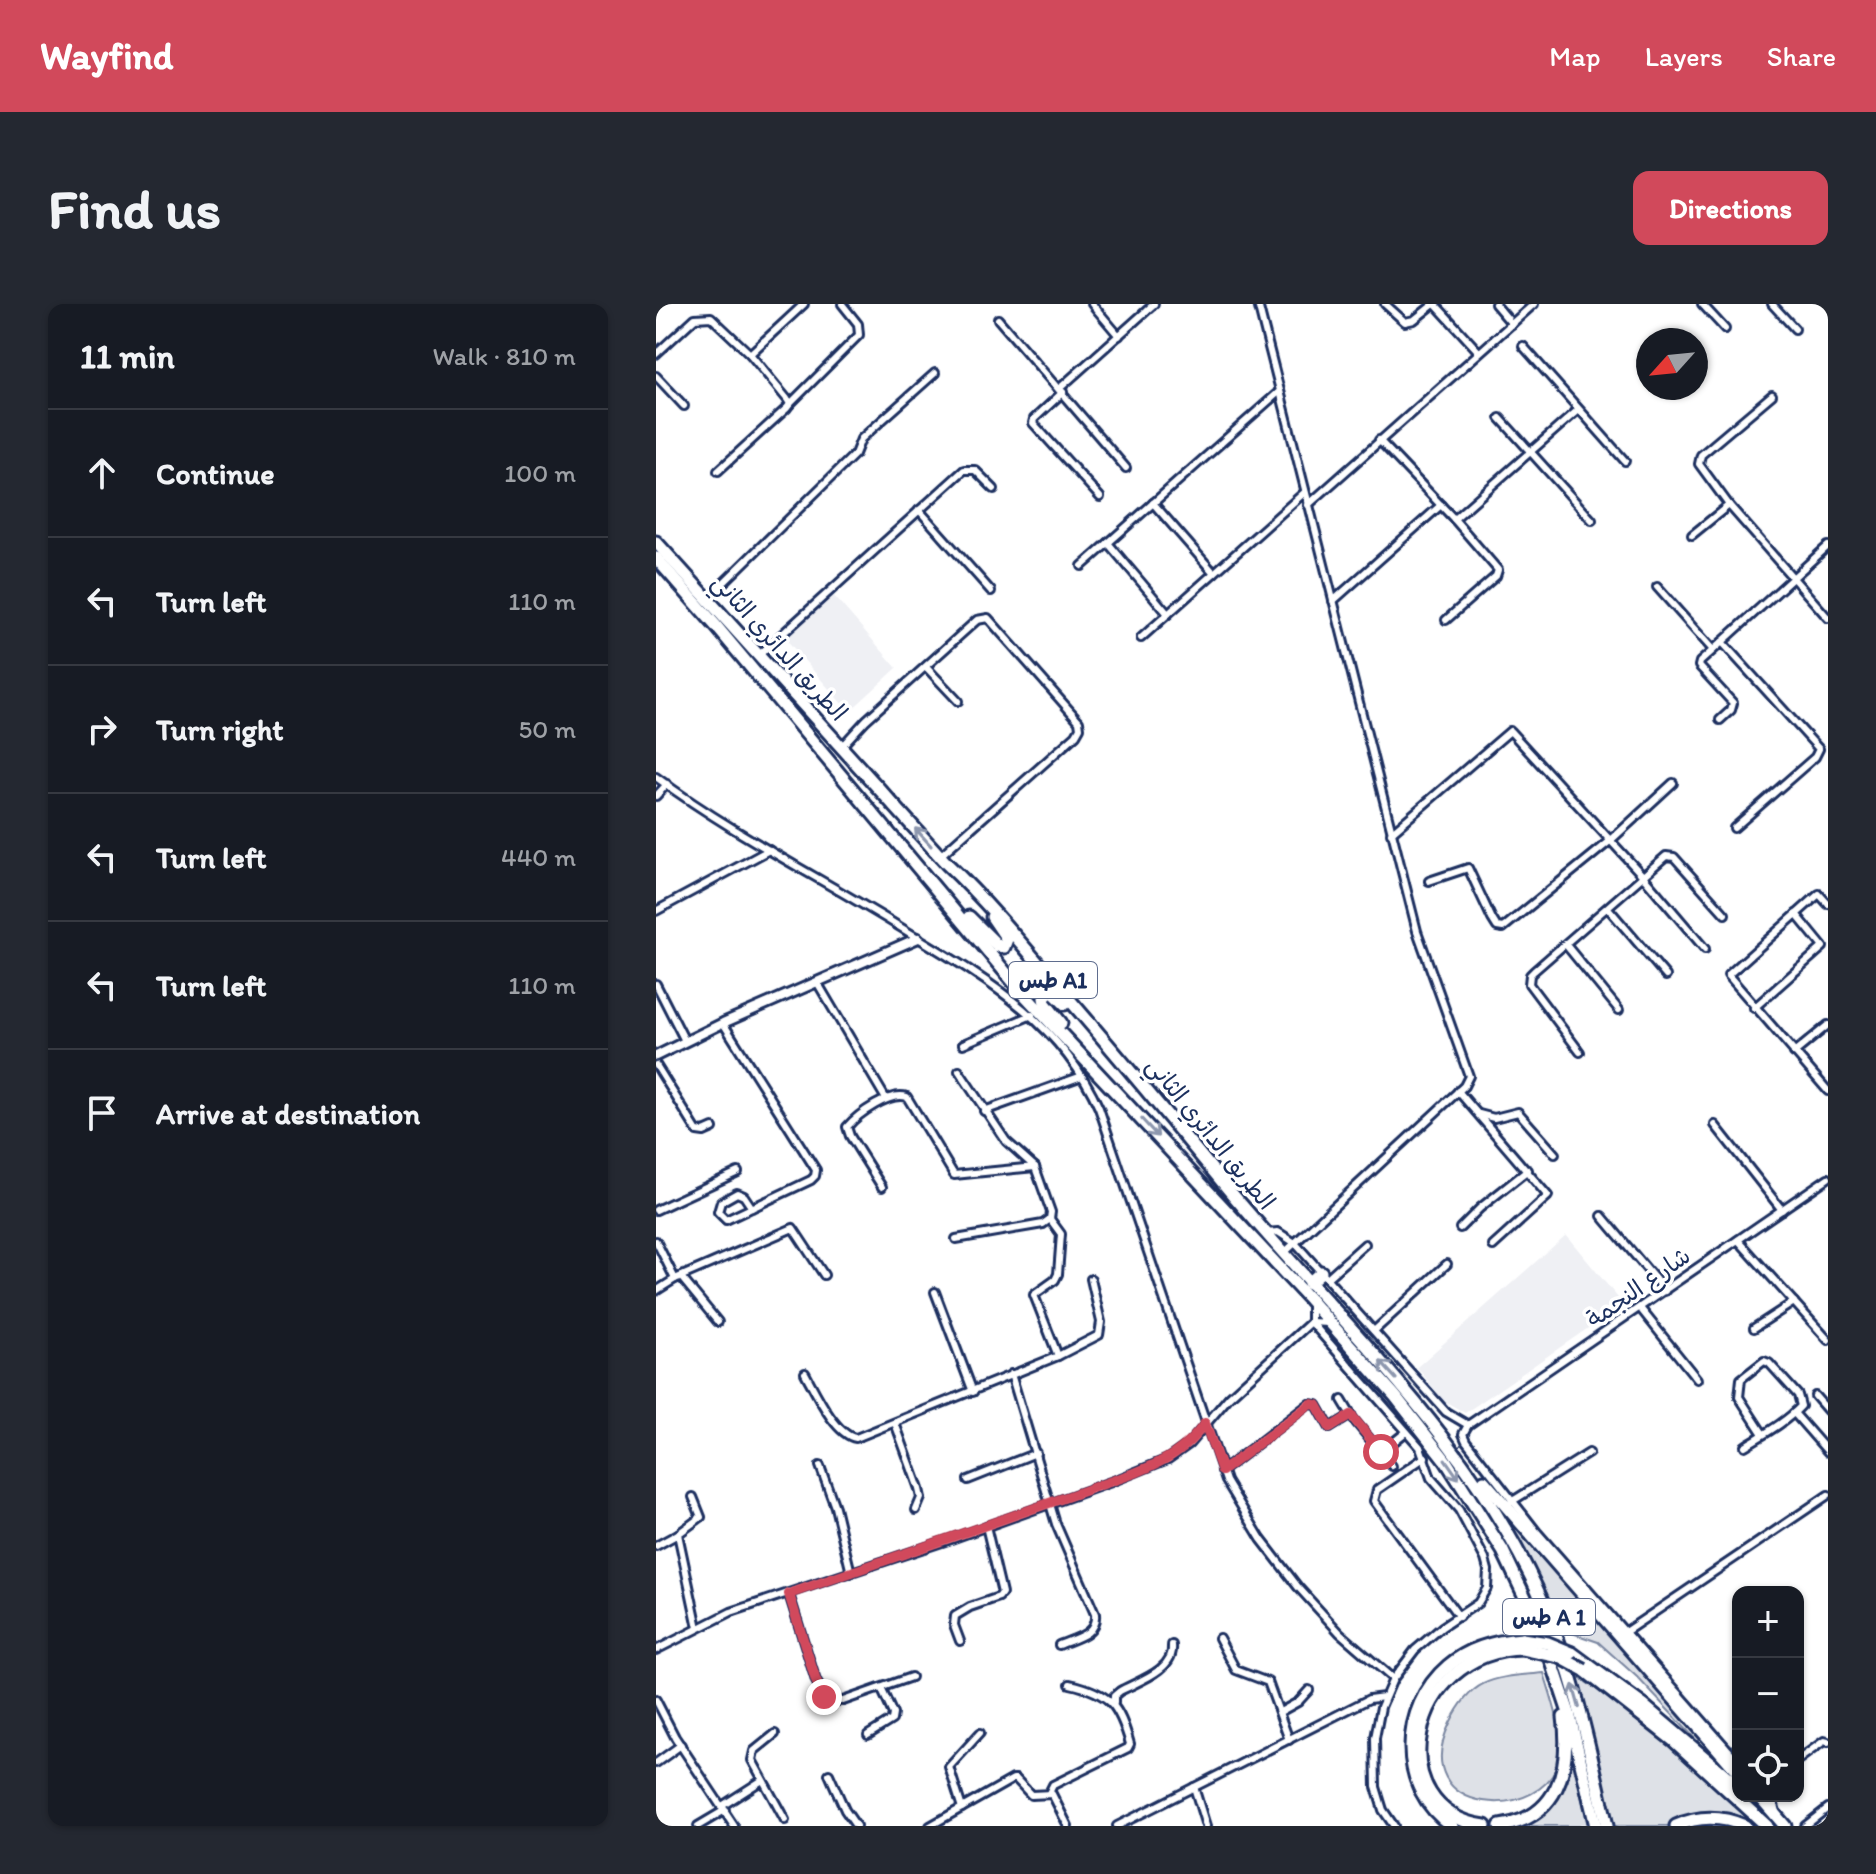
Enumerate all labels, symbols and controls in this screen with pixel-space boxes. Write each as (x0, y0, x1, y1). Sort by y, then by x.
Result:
text: Wayfind (40, 33, 173, 79)
text: Map (1549, 39, 1601, 73)
text: Layers (1645, 39, 1723, 73)
text: Share (1767, 39, 1836, 73)
button: Directions (1633, 171, 1828, 245)
text: Find us (48, 175, 221, 242)
north arrow (1636, 328, 1708, 400)
text: 11 min (80, 336, 175, 377)
text: Walk · 810 m (433, 340, 576, 372)
icon: ahead (80, 451, 124, 495)
text: Continue (156, 455, 275, 492)
text: 100 m (504, 457, 576, 489)
street label: الطريق الدائري الثاني (701, 567, 854, 731)
icon: left (80, 579, 124, 623)
text: Turn left (156, 583, 267, 620)
text: 110 m (508, 585, 576, 617)
icon: right (80, 707, 124, 751)
text: Turn right (156, 711, 284, 748)
text: 50 m (519, 713, 576, 745)
one-way arrow (914, 827, 933, 848)
icon: left (80, 835, 124, 879)
text: Turn left (156, 839, 267, 876)
text: 440 m (501, 841, 576, 873)
road number: طس A1 (1009, 962, 1097, 998)
icon: left (80, 963, 124, 1007)
text: Turn left (156, 967, 267, 1004)
text: 110 m (508, 969, 576, 1001)
street label: الطريق الدائري الثاني (1135, 1051, 1282, 1220)
icon: arrive (80, 1091, 124, 1135)
text: Arrive at destination (156, 1095, 420, 1132)
one-way arrow (1140, 1118, 1159, 1138)
street label: شارع النجمة (1580, 1241, 1697, 1336)
one-way arrow (1379, 1361, 1397, 1381)
route start (1363, 1434, 1399, 1470)
one-way arrow (1444, 1458, 1460, 1480)
map controls (1732, 1586, 1804, 1802)
button: + (1732, 1586, 1804, 1658)
road number: طس A 1 (1503, 1599, 1595, 1635)
button: − (1732, 1658, 1804, 1730)
route end (806, 1679, 842, 1715)
one-way arrow (1568, 1683, 1583, 1709)
button: locate (1732, 1730, 1804, 1802)

